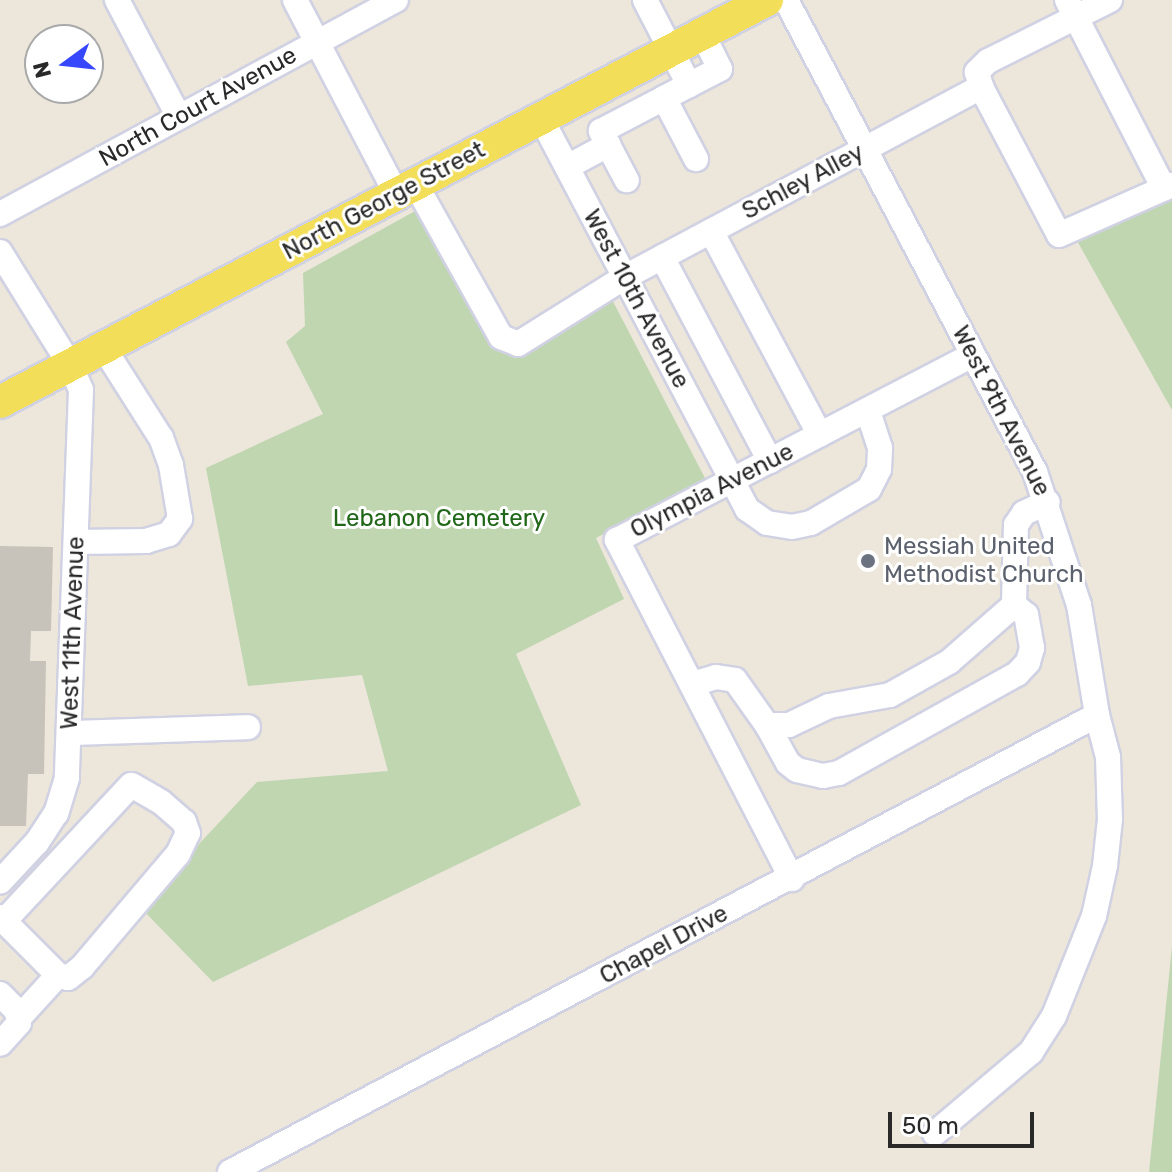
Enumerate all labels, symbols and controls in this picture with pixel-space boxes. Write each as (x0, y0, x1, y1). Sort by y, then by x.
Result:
north arrow (24, 24, 104, 104)
street label: North Court Avenue (94, 41, 302, 173)
text: N (27, 59, 57, 81)
street label: North George Street (278, 135, 490, 267)
street label: Schley Alley (737, 138, 869, 226)
street label: West 10th Avenue (577, 204, 695, 394)
street label: West 9th Avenue (946, 321, 1056, 501)
street label: Olympia Avenue (625, 437, 799, 545)
park label: Lebanon Cemetery (333, 505, 545, 533)
place label: Messiah United Methodist Church (884, 533, 1084, 589)
street label: West 11th Avenue (55, 535, 91, 731)
marker: Messiah United Methodist Church (859, 552, 877, 570)
street label: Chapel Drive (595, 899, 733, 991)
scale bar (892, 1096, 1038, 1146)
text: 50 m (902, 1112, 959, 1140)

